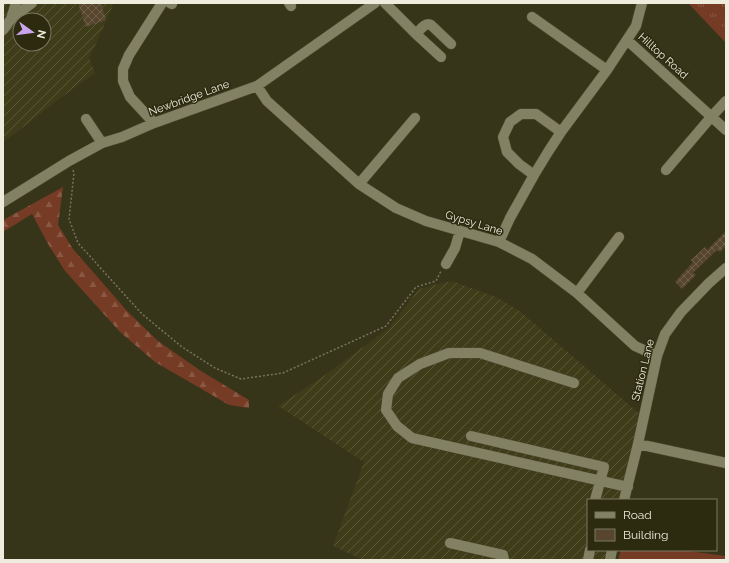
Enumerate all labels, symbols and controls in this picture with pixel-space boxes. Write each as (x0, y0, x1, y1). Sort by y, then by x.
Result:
north arrow (12, 12, 52, 52)
text: N (34, 29, 49, 40)
street label: Hilltop Road (635, 30, 691, 82)
street label: Newbridge Lane (147, 77, 232, 119)
street label: Gypsy Lane (444, 208, 505, 238)
street label: Station Lane (629, 337, 657, 402)
legend (587, 499, 717, 551)
text: Road (623, 508, 652, 522)
text: Building (623, 528, 669, 542)

